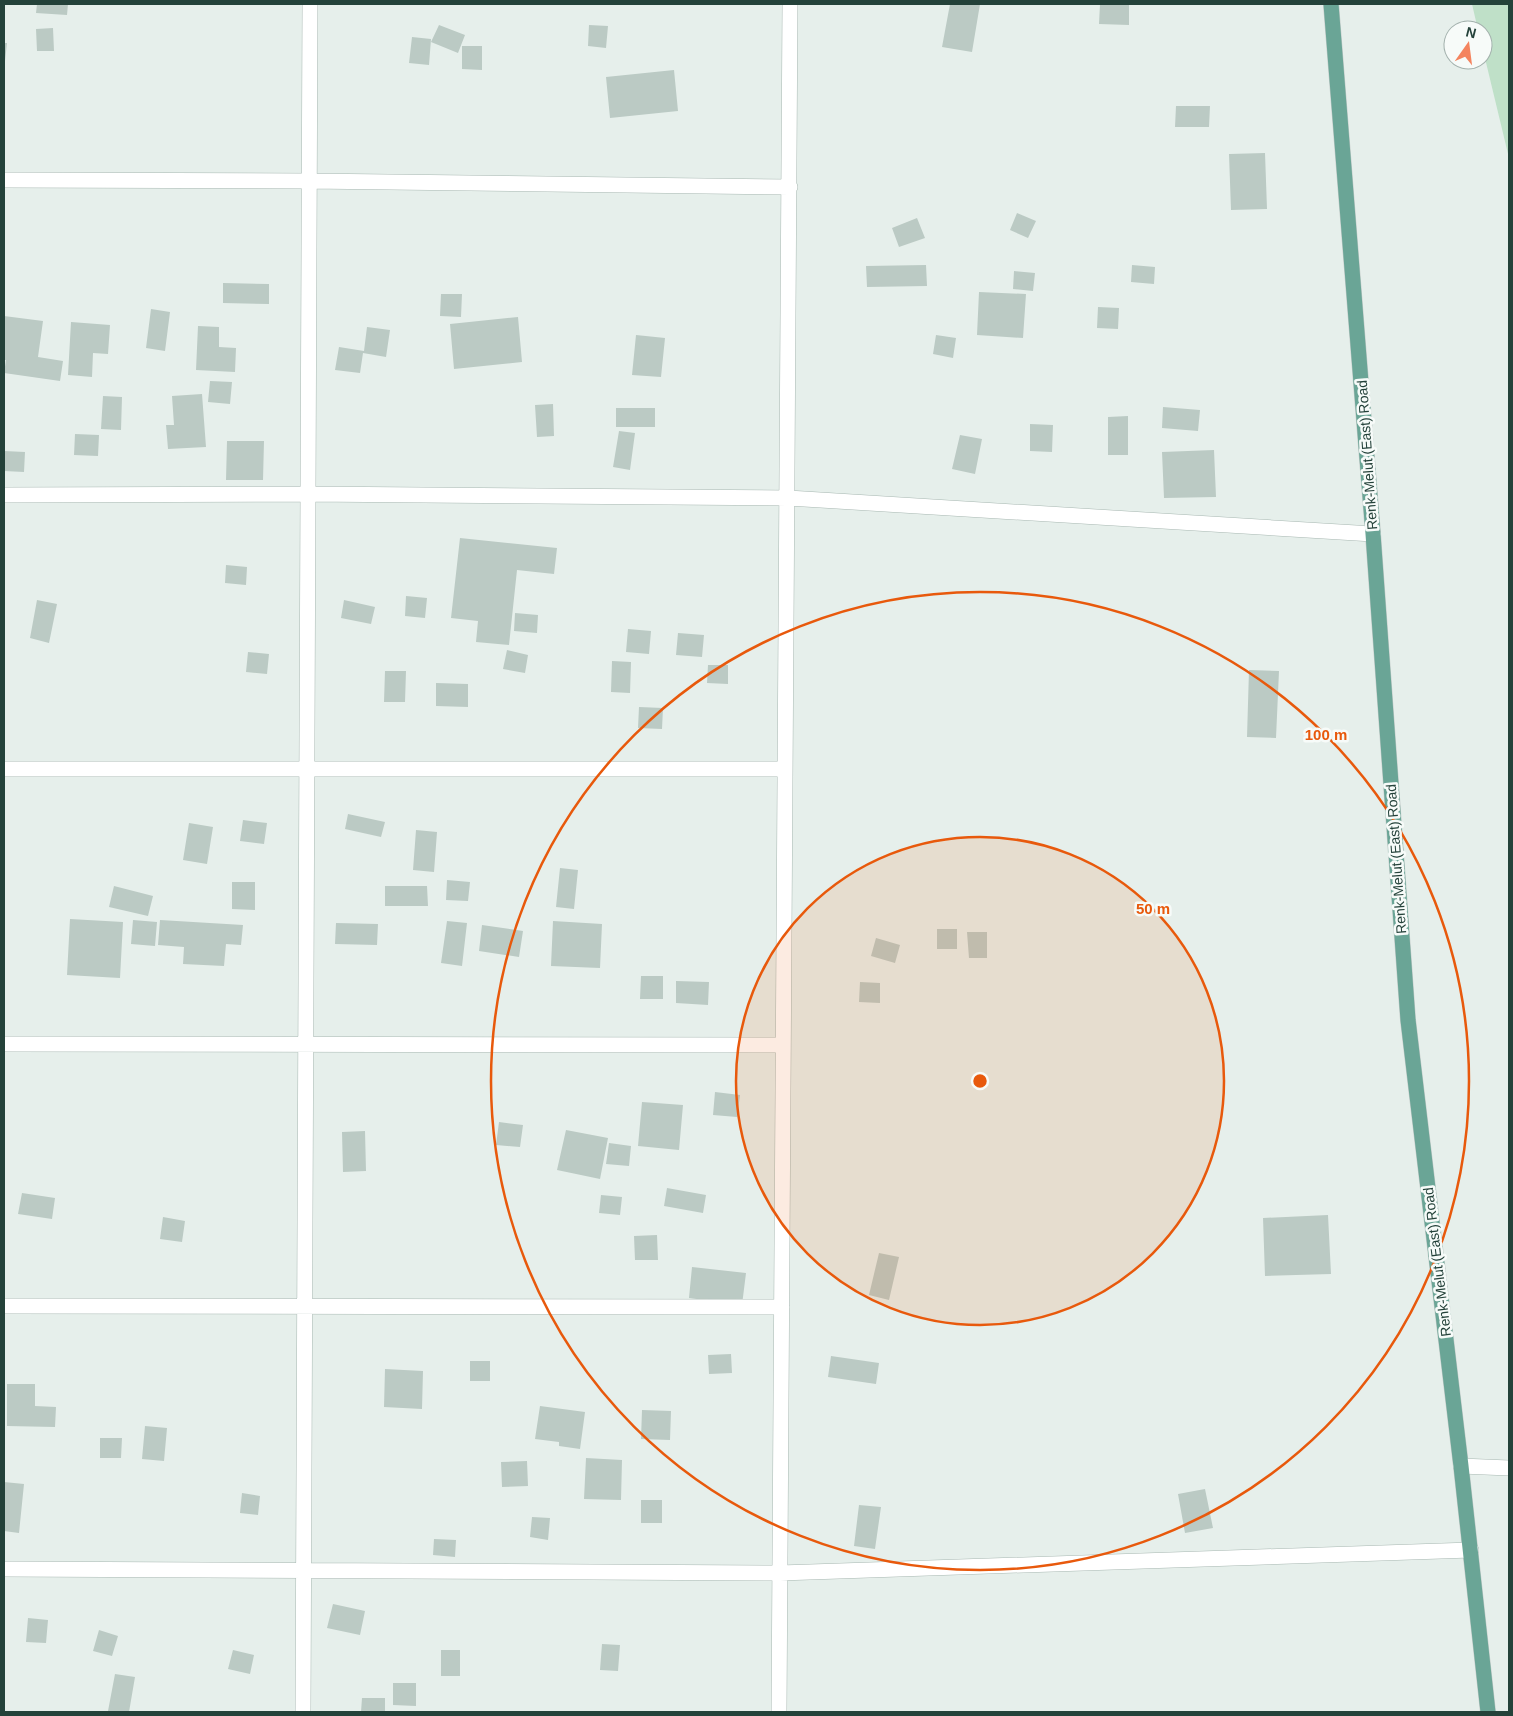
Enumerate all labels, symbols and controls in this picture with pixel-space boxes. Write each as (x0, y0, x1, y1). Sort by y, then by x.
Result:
north arrow (1443, 20, 1493, 70)
text: N (1464, 23, 1478, 41)
street label: Renk-Melut (East) Road (1354, 380, 1380, 530)
text: 100 m (1305, 726, 1347, 743)
street label: Renk-Melut (East) Road (1383, 784, 1409, 934)
text: 50 m (1136, 900, 1170, 917)
centre of rings (971, 1072, 989, 1090)
street label: Renk-Melut (East) Road (1420, 1186, 1454, 1338)

